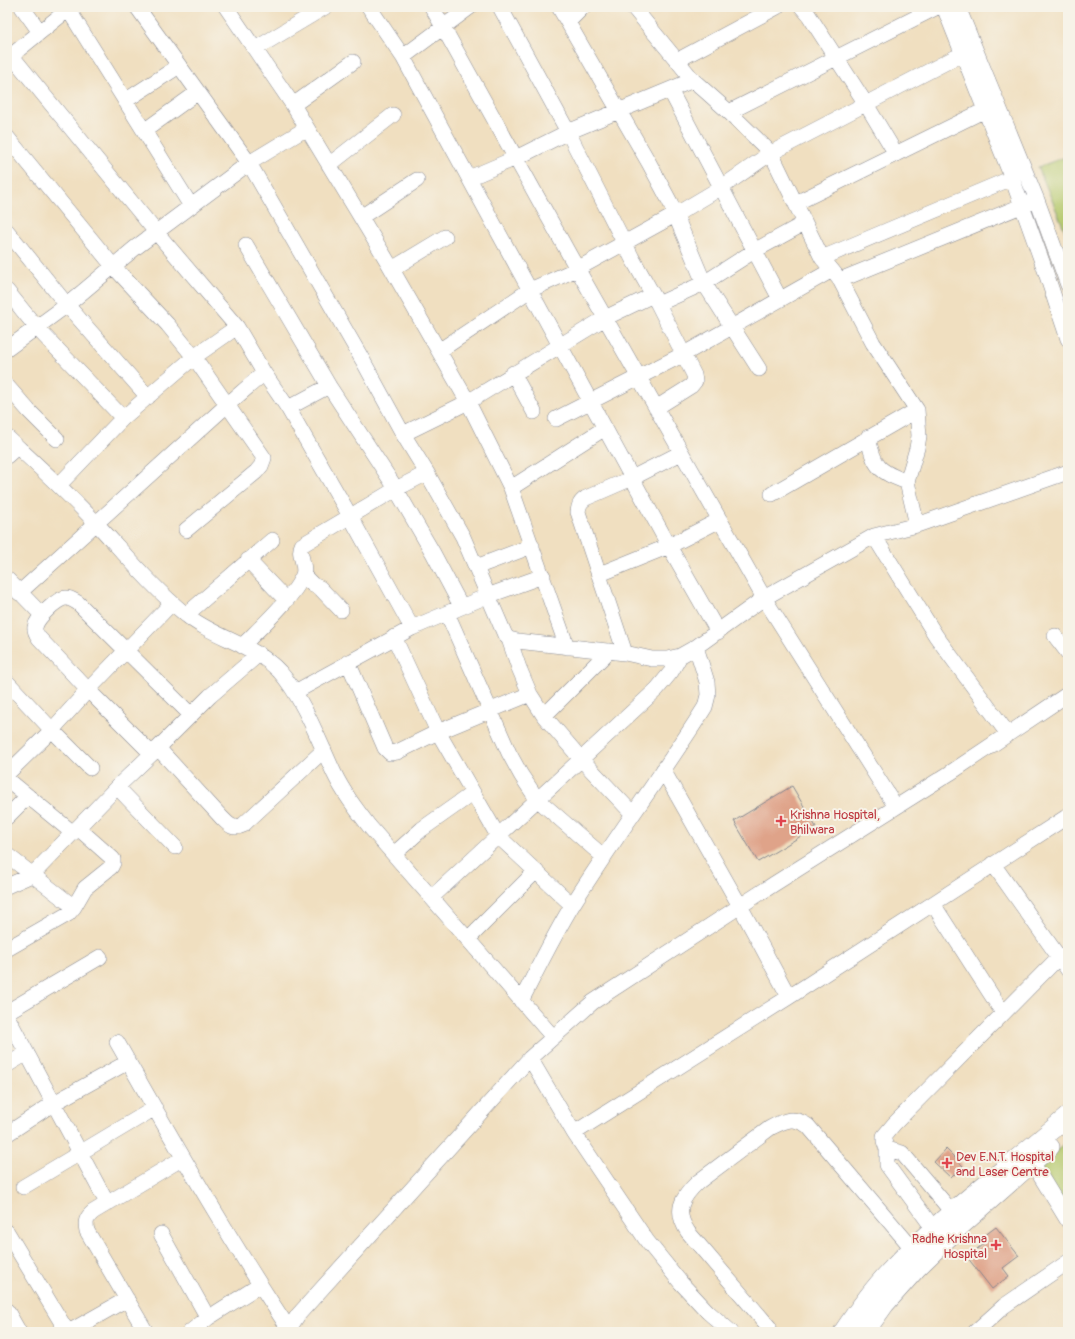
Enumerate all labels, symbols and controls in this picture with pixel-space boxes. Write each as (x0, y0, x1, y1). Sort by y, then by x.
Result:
place label: Krishna Hospital, Bhilwara (790, 807, 880, 838)
marker: Krishna Hospital, Bhilwara (775, 815, 787, 827)
place label: Dev E.N.T. Hospital and Laser Centre (956, 1149, 1054, 1180)
marker: Dev E.N.T. Hospital and Laser Centre (941, 1157, 953, 1169)
place label: Radhe Krishna Hospital (912, 1231, 987, 1262)
marker: Radhe Krishna Hospital (990, 1239, 1002, 1251)

